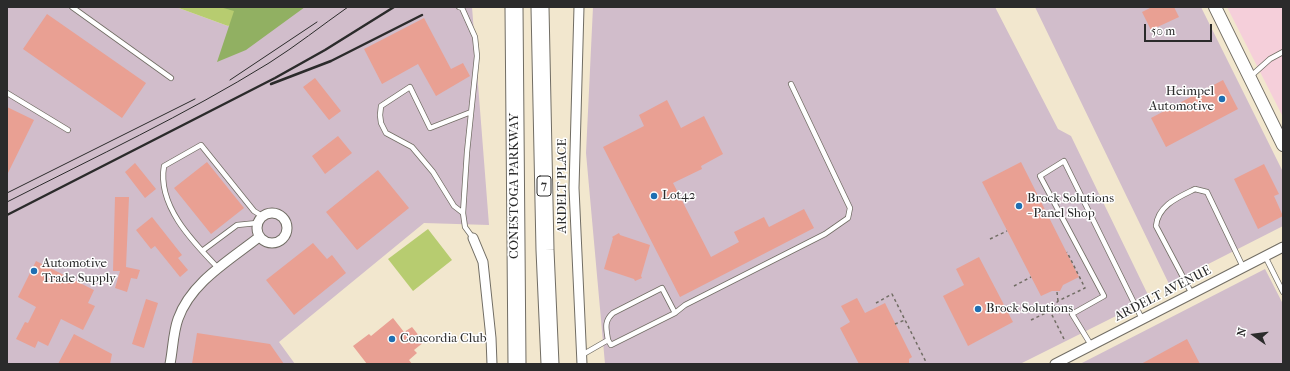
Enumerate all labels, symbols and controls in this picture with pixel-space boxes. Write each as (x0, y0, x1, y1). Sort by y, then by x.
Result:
scale bar (1146, 16, 1214, 42)
text: 50 m (1151, 24, 1175, 38)
place label: Heimpel Automotive (1149, 84, 1214, 115)
marker: Heimpel Automotive (1217, 94, 1227, 104)
street label: CONESTOGA PARKWAY (507, 113, 523, 259)
street label: ARDELT PLACE (555, 138, 571, 234)
road number: 7 (537, 176, 551, 196)
place label: Lot42 (662, 188, 695, 204)
marker: Lot42 (649, 191, 659, 201)
place label: Brock Solutions - Panel Shop (1027, 191, 1114, 222)
marker: Brock Solutions - Panel Shop (1014, 201, 1024, 211)
place label: Automotive Trade Supply (42, 256, 116, 287)
street label: ARDELT AVENUE (1112, 263, 1214, 325)
marker: Automotive Trade Supply (29, 266, 39, 276)
place label: Brock Solutions (986, 301, 1073, 317)
marker: Brock Solutions (973, 304, 983, 314)
north arrow (1234, 315, 1274, 355)
text: N (1235, 326, 1249, 338)
place label: Concordia Club (400, 331, 486, 347)
marker: Concordia Club (387, 334, 397, 344)

